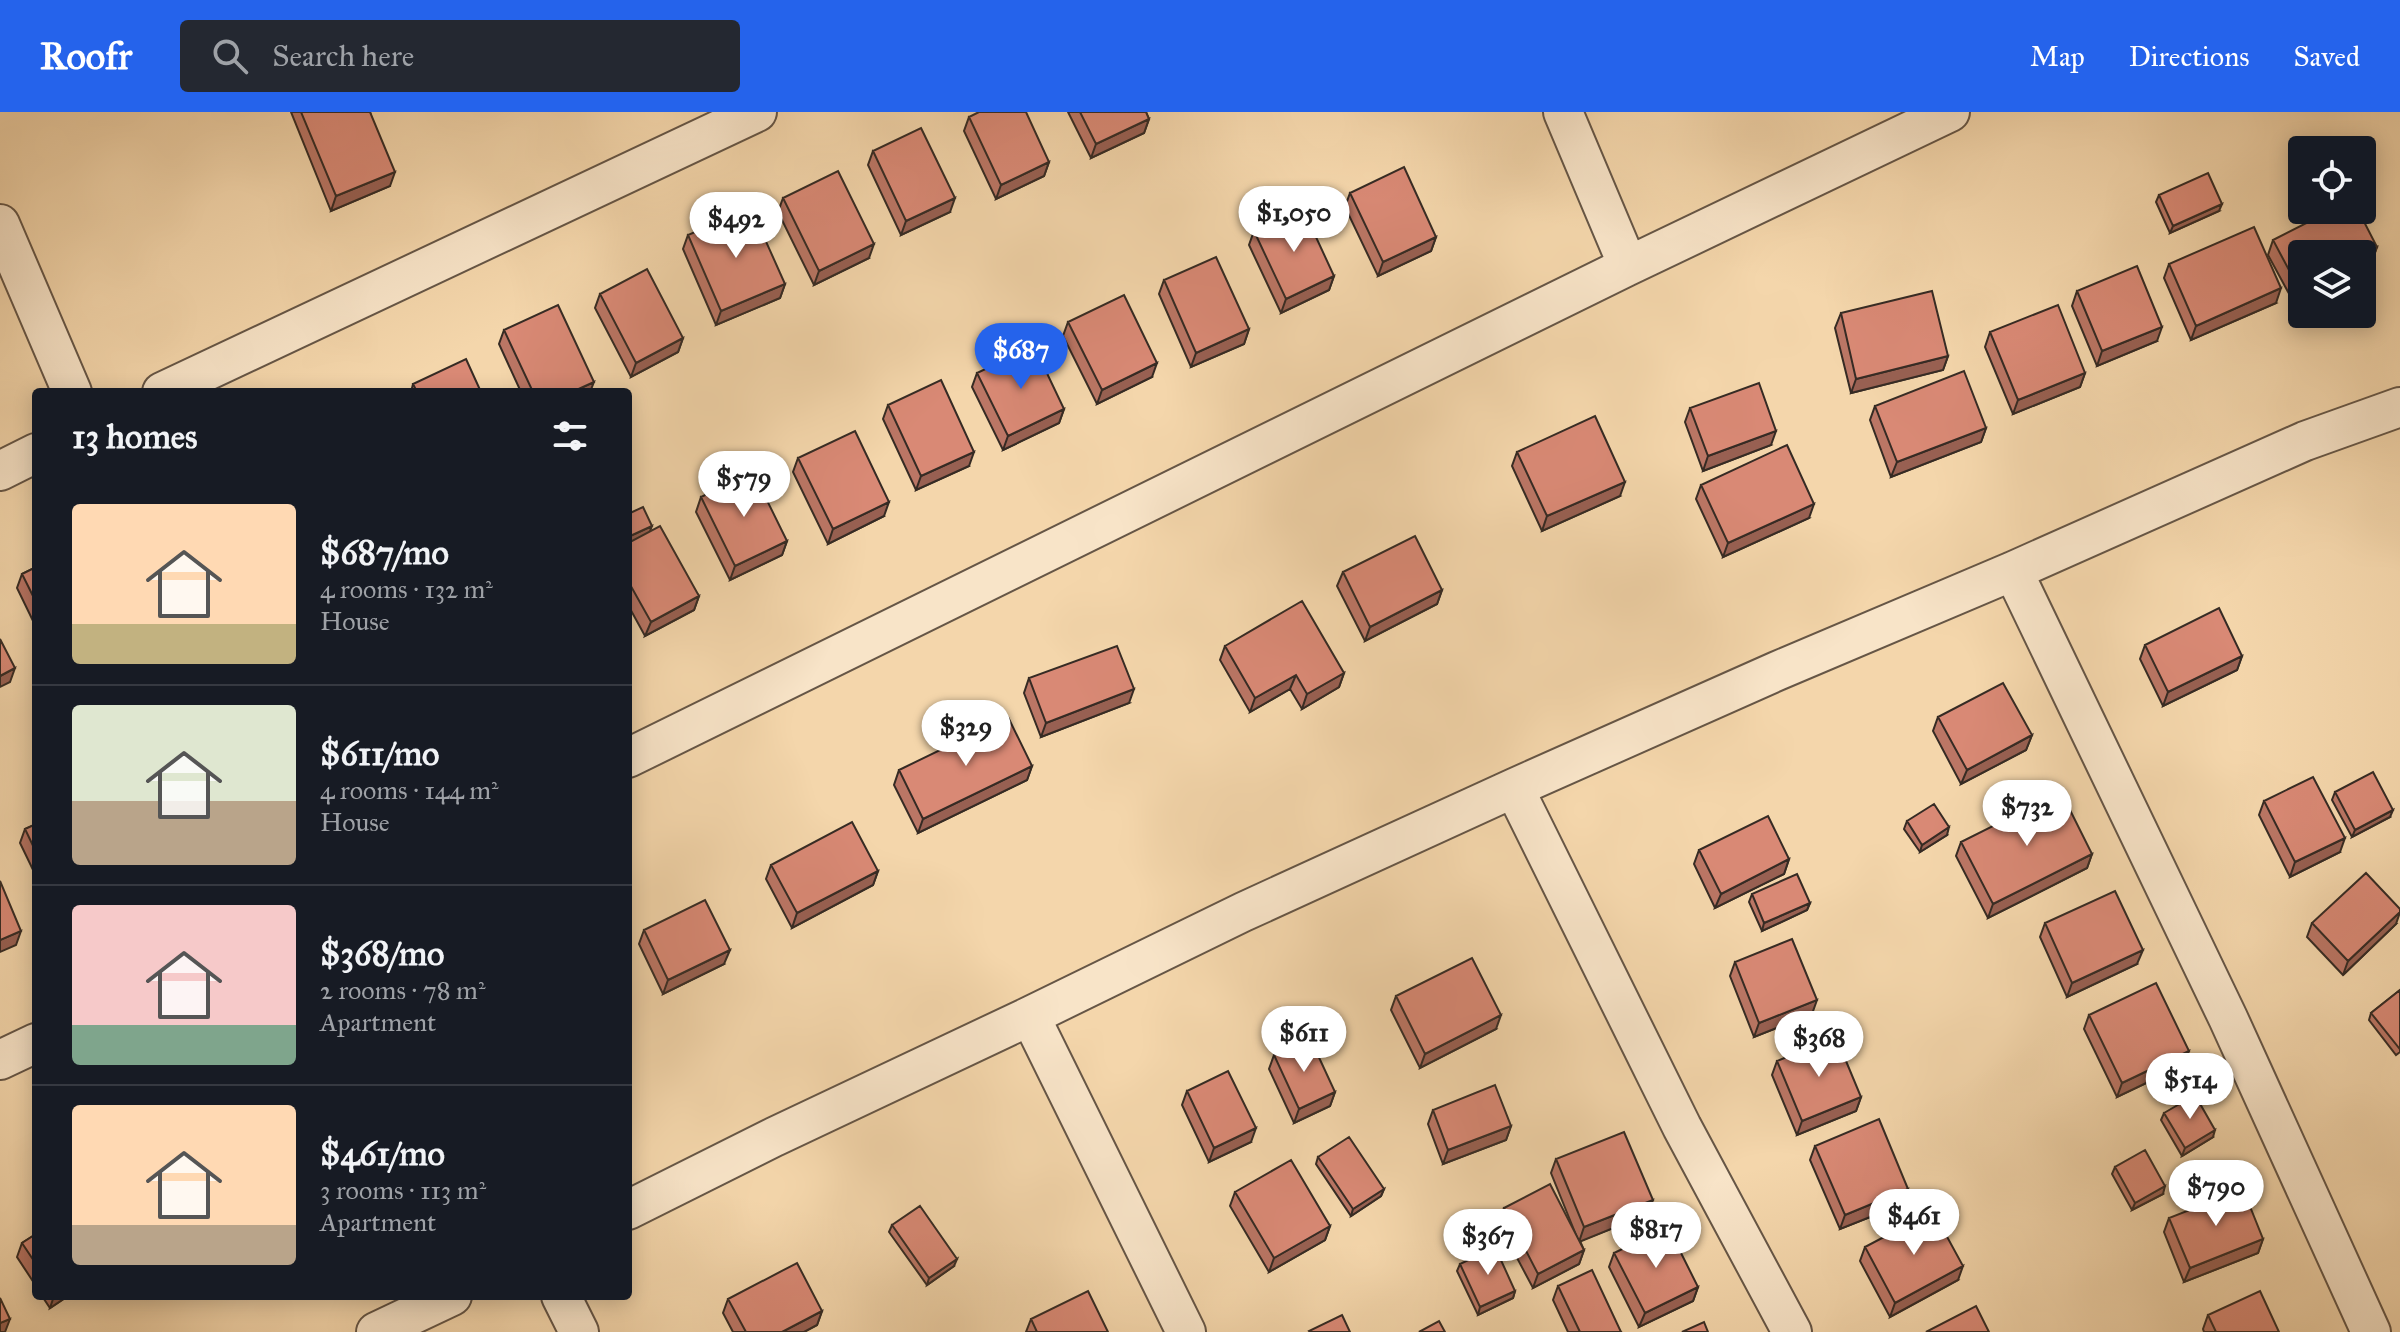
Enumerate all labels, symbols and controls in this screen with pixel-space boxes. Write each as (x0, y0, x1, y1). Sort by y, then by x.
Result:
search box (180, 20, 740, 92)
text: Roofr (40, 33, 132, 79)
icon: search (208, 34, 252, 78)
text: Search here (272, 38, 414, 74)
text: Map (2030, 39, 2085, 74)
text: Directions (2129, 39, 2250, 74)
text: Saved (2294, 39, 2360, 74)
map controls (2288, 136, 2376, 328)
button: locate (2288, 136, 2376, 224)
pin: $1,050 (1229, 186, 1359, 254)
pin: $492 (689, 192, 783, 260)
text: $1,050 (1257, 196, 1331, 228)
text: $492 (708, 202, 764, 234)
button: layers (2288, 240, 2376, 328)
pin: $687 (974, 323, 1068, 391)
text: $687 (993, 333, 1049, 365)
icon: filters (548, 414, 592, 458)
text: 13 homes (72, 416, 197, 457)
pin: $579 (697, 451, 791, 519)
text: $579 (716, 461, 772, 493)
text: $687/mo (320, 532, 449, 573)
icon: home (136, 536, 232, 632)
text: 4 rooms · 132 m² (320, 573, 493, 605)
text: House (320, 605, 390, 637)
pin: $329 (919, 700, 1013, 768)
text: $329 (940, 710, 992, 742)
text: $611/mo (320, 733, 439, 774)
icon: home (136, 737, 232, 833)
text: 4 rooms · 144 m² (320, 774, 499, 806)
pin: $732 (1980, 780, 2074, 848)
text: $732 (2001, 790, 2053, 822)
text: House (320, 806, 390, 838)
text: $368/mo (320, 933, 445, 974)
icon: home (136, 937, 232, 1033)
text: 2 rooms · 78 m² (320, 974, 485, 1006)
text: Apartment (320, 1006, 436, 1038)
pin: $611 (1257, 1006, 1351, 1074)
pin: $368 (1772, 1011, 1866, 1079)
text: $611 (1279, 1016, 1329, 1048)
text: $368 (1792, 1021, 1846, 1053)
pin: $514 (2143, 1053, 2237, 1121)
text: $514 (2164, 1063, 2216, 1095)
text: $461/mo (320, 1133, 445, 1174)
icon: home (136, 1137, 232, 1233)
pin: $790 (2169, 1160, 2263, 1228)
text: $790 (2187, 1170, 2245, 1202)
text: 3 rooms · 113 m² (320, 1174, 486, 1206)
pin: $461 (1867, 1189, 1961, 1257)
text: $461 (1887, 1199, 1941, 1231)
pin: $817 (1609, 1202, 1703, 1270)
text: Apartment (320, 1206, 436, 1238)
pin: $367 (1441, 1209, 1535, 1277)
text: $817 (1629, 1212, 1683, 1244)
text: $367 (1461, 1219, 1515, 1251)

